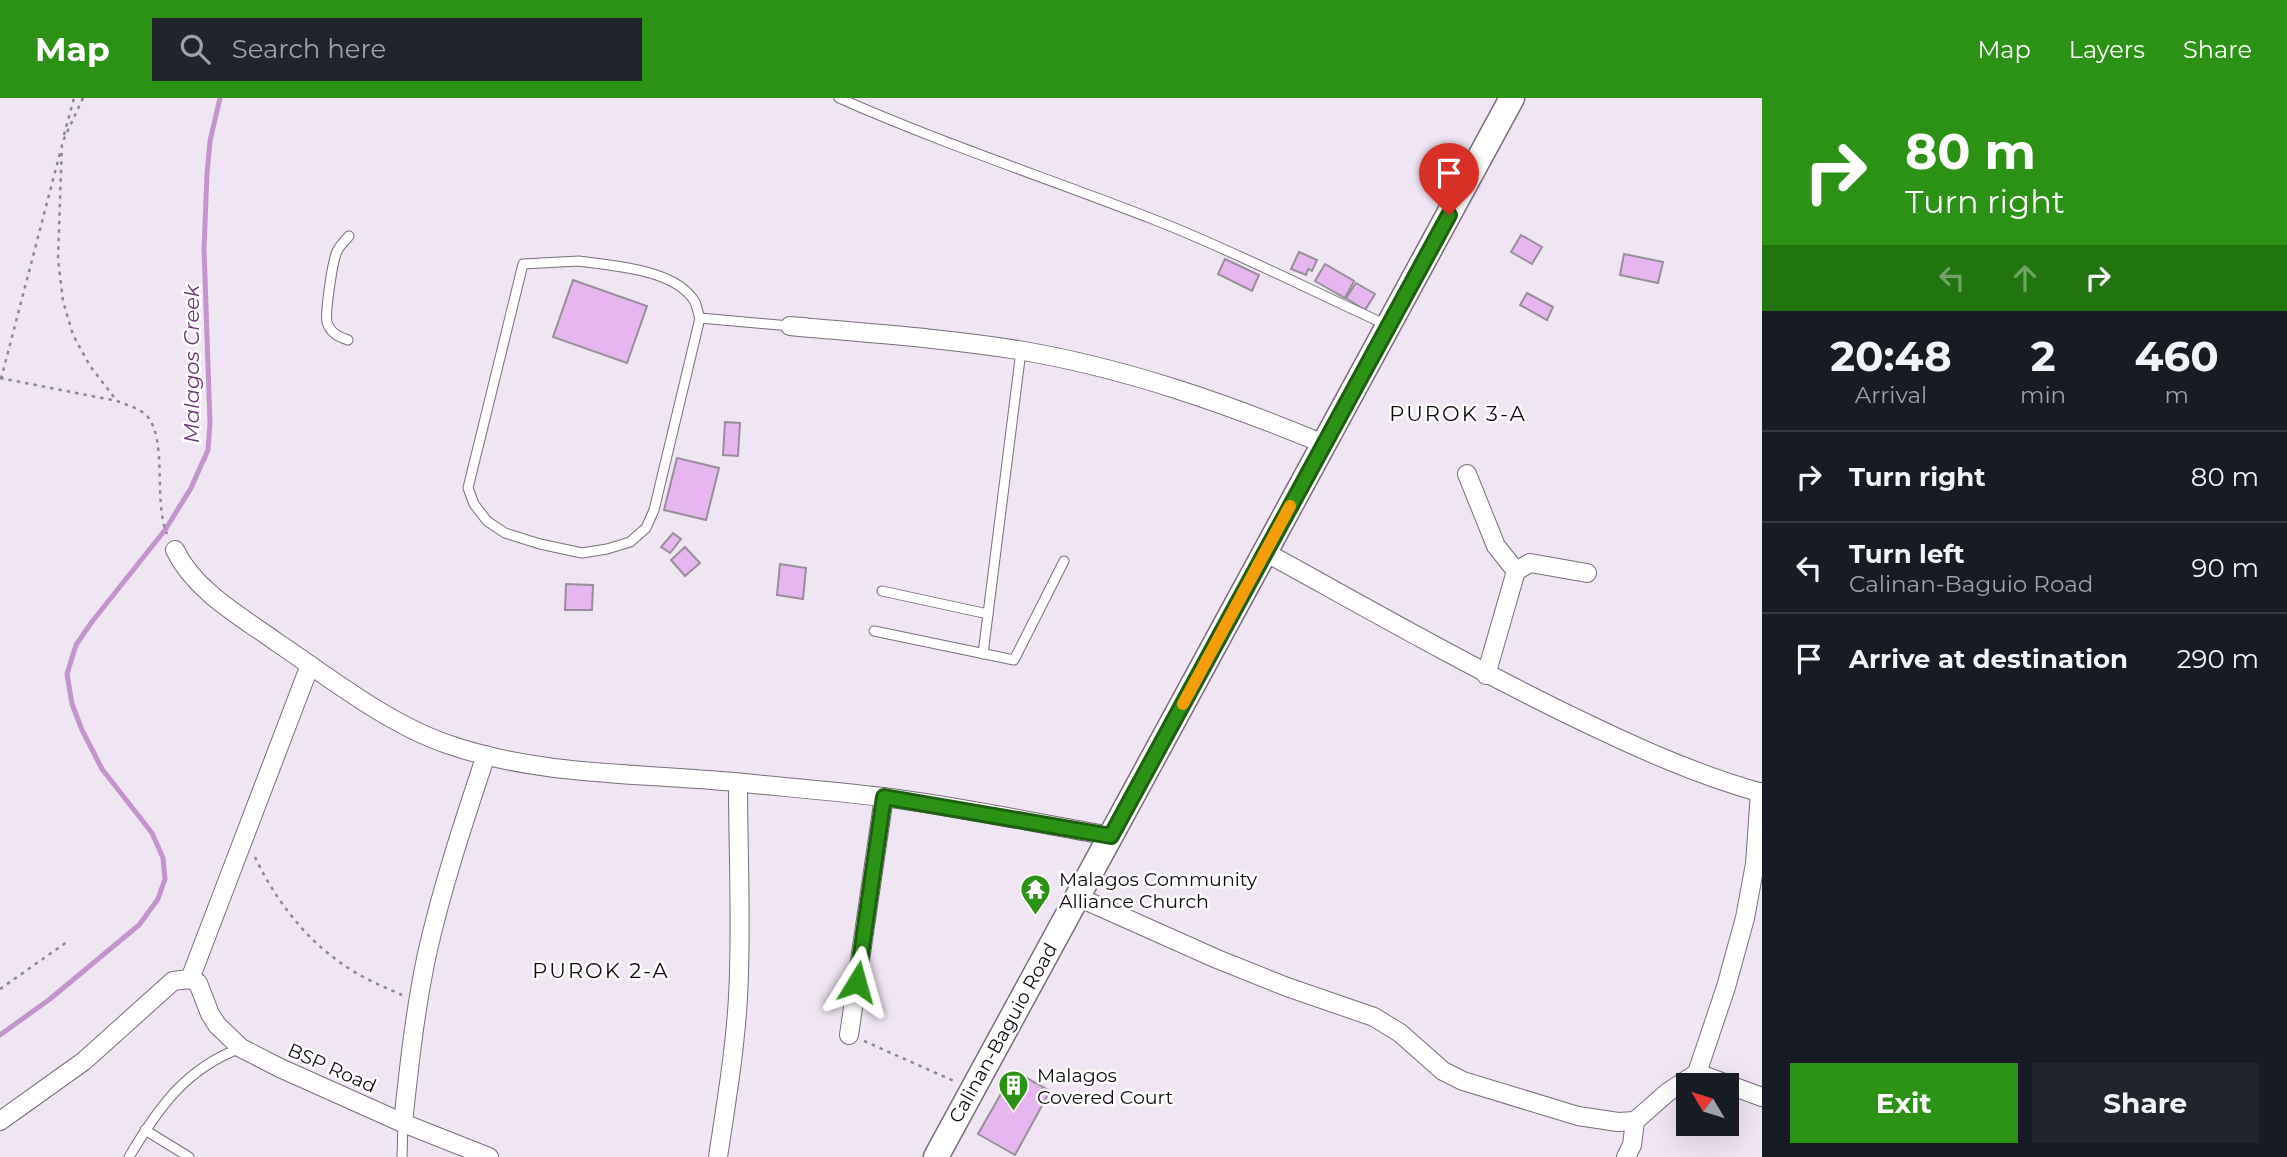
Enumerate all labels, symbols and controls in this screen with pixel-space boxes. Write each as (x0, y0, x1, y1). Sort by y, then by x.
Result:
search box (152, 18, 642, 81)
text: Map (35, 29, 110, 69)
icon: search (176, 30, 214, 68)
text: Search here (232, 33, 386, 65)
text: Map (1977, 35, 2031, 64)
text: Layers (2069, 35, 2145, 64)
text: Share (2183, 35, 2252, 64)
text: 80 m (1905, 122, 2036, 181)
icon: right (1790, 126, 1881, 217)
pin (1419, 143, 1479, 215)
icon: arrive (1430, 154, 1468, 192)
text: Turn right (1905, 182, 2065, 221)
icon: left (1933, 259, 1971, 297)
icon: ahead (2006, 259, 2044, 297)
icon: right (2079, 259, 2117, 297)
water label: Malagos Creek (179, 283, 204, 443)
text: 20:48 (1830, 330, 1952, 382)
text: 2 (2031, 330, 2055, 382)
text: 460 (2134, 330, 2219, 382)
text: Arrival (1855, 381, 1927, 409)
text: min (2020, 381, 2066, 409)
text: m (2164, 381, 2189, 409)
district label: PUROK 3-A (1389, 401, 1527, 426)
icon: right (1790, 458, 1828, 496)
text: Turn right (1849, 461, 1985, 493)
text: 80 m (2191, 461, 2259, 493)
text: Turn left (1849, 538, 1965, 570)
icon: left (1790, 549, 1828, 587)
text: 90 m (2192, 552, 2259, 584)
text: Calinan-Baguio Road (1849, 570, 2093, 598)
icon: arrive (1790, 640, 1828, 678)
text: Arrive at destination (1849, 643, 2128, 675)
text: 290 m (2177, 643, 2259, 675)
place label: Malagos Community Alliance Church (1059, 868, 1258, 913)
temple icon: Malagos Community Alliance Church (1019, 873, 1053, 917)
street label: Calinan-Baguio Road (944, 939, 1062, 1127)
position arrow (820, 945, 894, 1019)
district label: PUROK 2-A (532, 958, 670, 983)
street label: BSP Road (284, 1038, 380, 1098)
button: Exit (1790, 1063, 2018, 1143)
button: Share (2032, 1063, 2259, 1143)
place label: Malagos Covered Court (1037, 1064, 1173, 1109)
building icon: Malagos Covered Court (997, 1069, 1031, 1113)
north arrow (1676, 1073, 1740, 1136)
map controls (1676, 1073, 1739, 1136)

